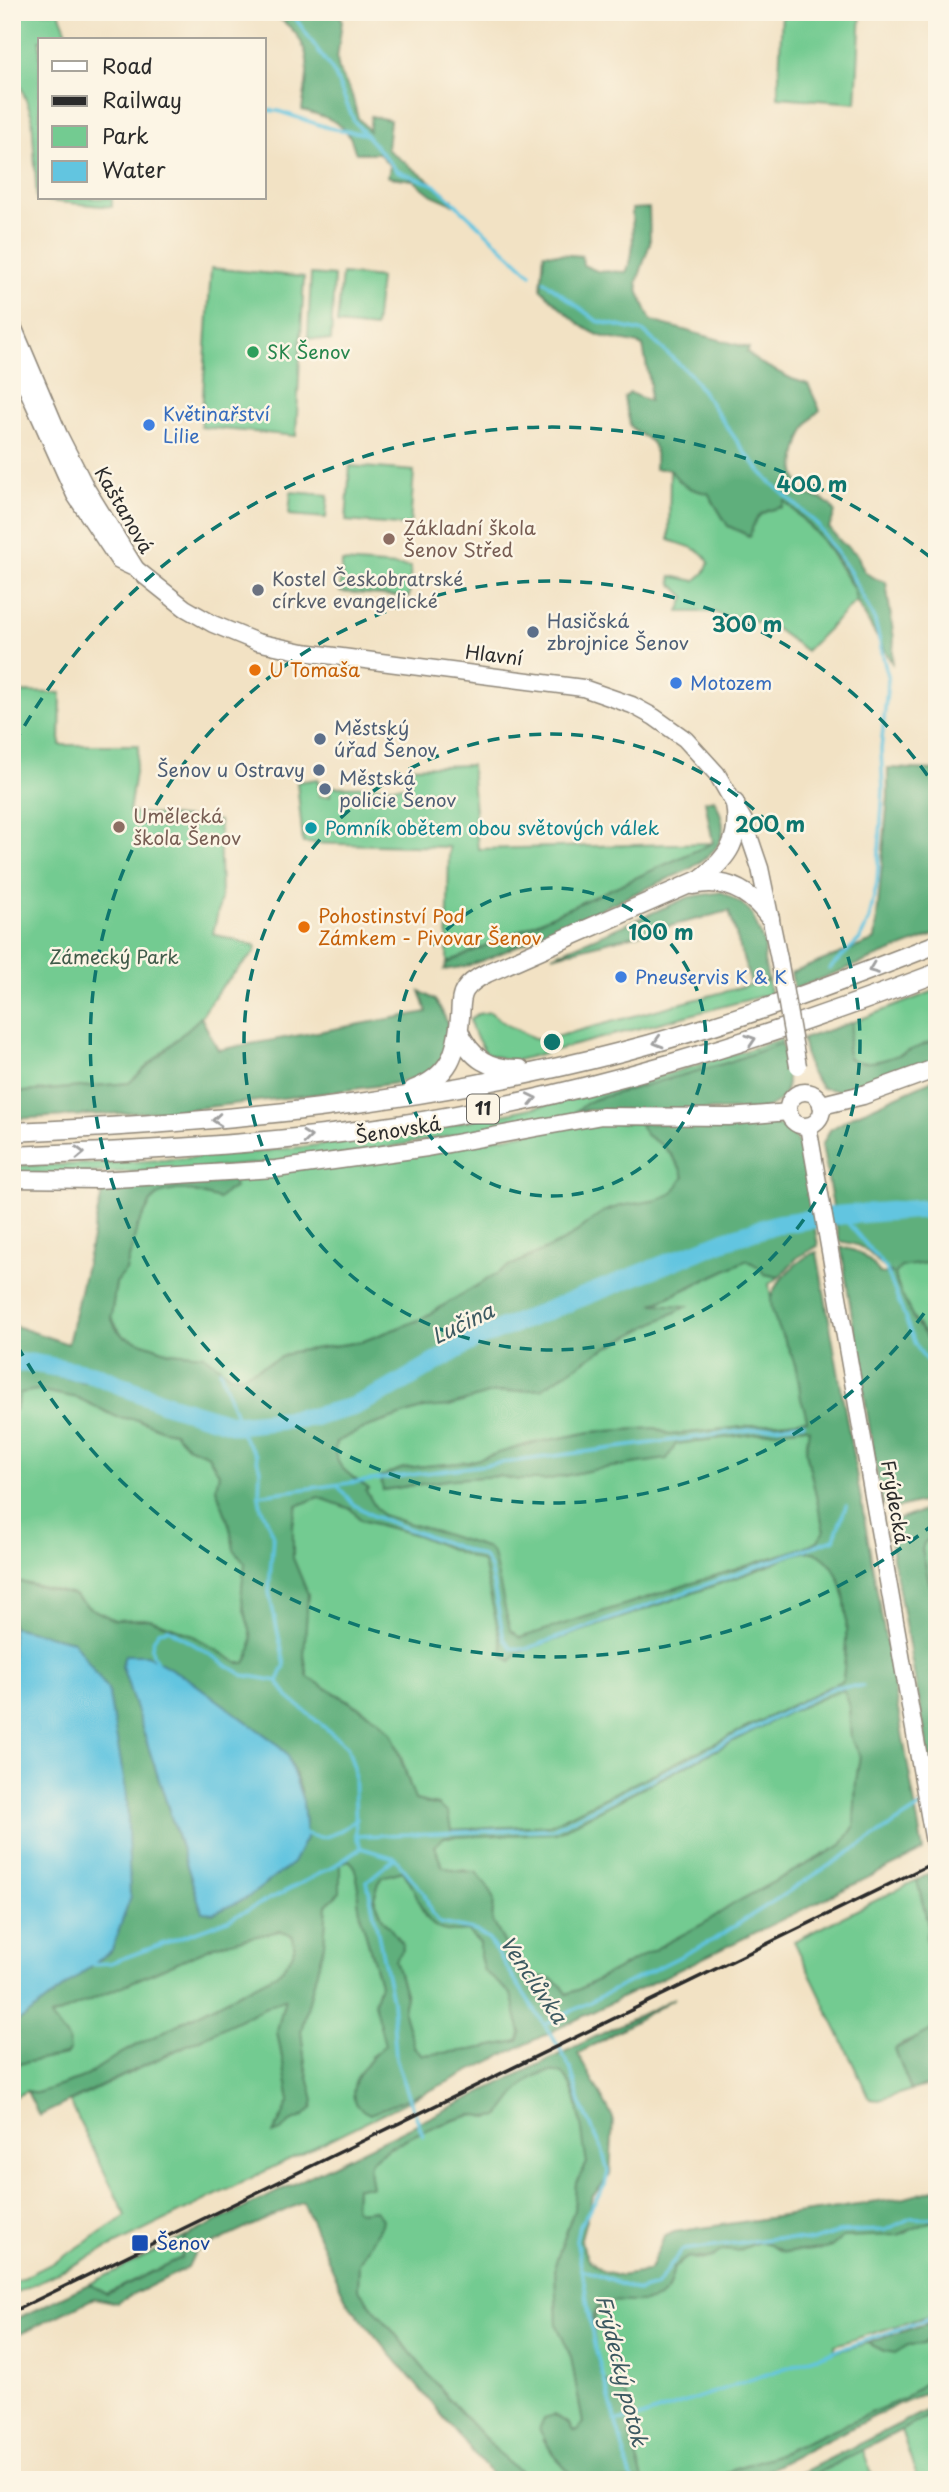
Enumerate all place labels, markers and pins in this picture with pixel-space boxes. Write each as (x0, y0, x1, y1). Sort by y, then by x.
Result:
place label: SK Šenov (267, 337, 350, 365)
marker: SK Šenov (245, 344, 261, 360)
place label: Květinařství Lilie (163, 399, 270, 449)
marker: Květinařství Lilie (141, 417, 157, 433)
place label: Základní škola Šenov Střed (403, 513, 536, 563)
marker: Základní škola Šenov Střed (381, 531, 397, 547)
place label: Kostel Českobratrské církve evangelické (272, 564, 463, 614)
marker: Kostel Českobratrské církve evangelické (250, 582, 266, 598)
place label: Hasičská zbrojnice Šenov (547, 606, 689, 656)
marker: Hasičská zbrojnice Šenov (525, 624, 541, 640)
place label: U Tomaša (269, 655, 360, 683)
marker: U Tomaša (247, 662, 263, 678)
place label: Motozem (690, 668, 772, 696)
marker: Motozem (668, 675, 684, 691)
place label: Městský úřad Šenov (334, 713, 437, 763)
marker: Městský úřad Šenov (312, 731, 328, 747)
place label: Šenov u Ostravy (157, 755, 305, 783)
marker: Šenov u Ostravy (311, 762, 327, 778)
place label: Městská policie Šenov (339, 763, 457, 813)
marker: Městská policie Šenov (317, 781, 333, 797)
place label: Umělecká škola Šenov (133, 801, 241, 851)
place label: Pomník obětem obou světových válek (325, 813, 660, 841)
marker: Umělecká škola Šenov (111, 819, 127, 835)
marker: Pomník obětem obou světových válek (303, 820, 319, 836)
place label: Pohostinství Pod Zámkem - Pivovar Šenov (318, 901, 542, 951)
marker: Pohostinství Pod Zámkem - Pivovar Šenov (296, 919, 312, 935)
place label: Pneuservis K & K (635, 962, 787, 990)
marker: Pneuservis K & K (613, 969, 629, 985)
centre of rings (540, 1030, 564, 1054)
place label: Šenov (156, 2228, 210, 2256)
marker: Šenov (130, 2233, 150, 2253)

